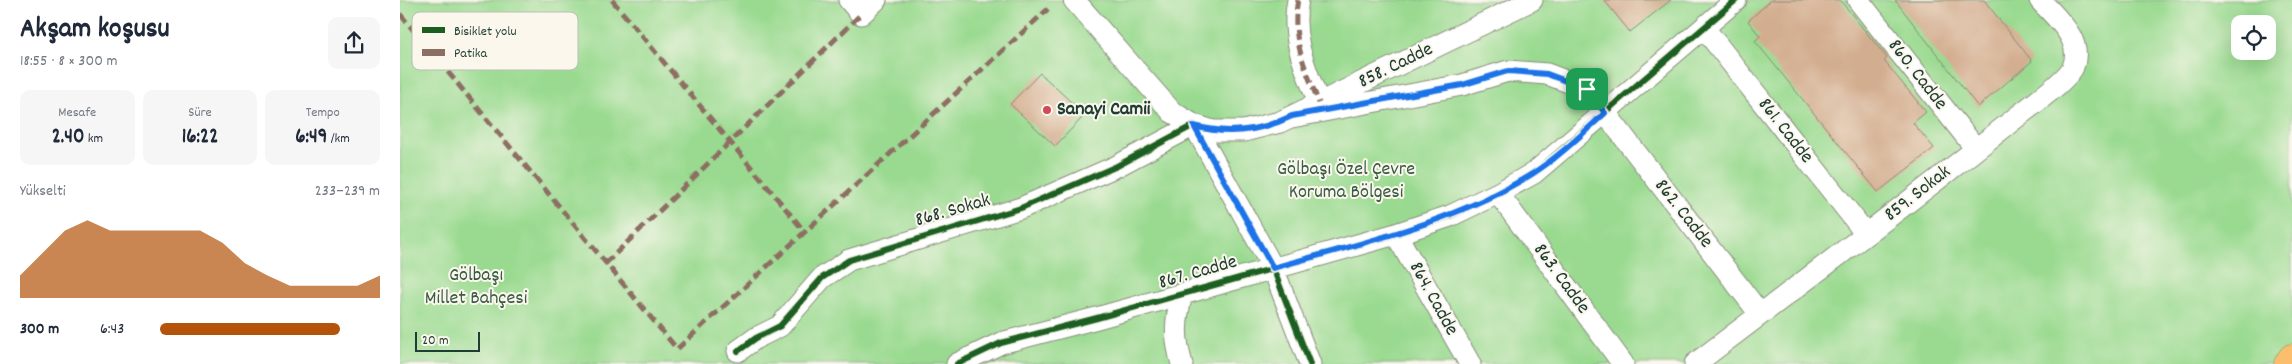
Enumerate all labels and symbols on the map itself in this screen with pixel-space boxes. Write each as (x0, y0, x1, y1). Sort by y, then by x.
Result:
legend (412, 12, 578, 70)
text: Bisiklet yolu (454, 22, 517, 42)
street label: 860. Cadde (1880, 33, 1954, 117)
street label: 858. Cadde (1354, 36, 1438, 96)
text: Patika (454, 44, 487, 64)
pin (1566, 68, 1608, 110)
street label: 861. Cadde (1750, 92, 1820, 170)
place label: Sanayi Camii (1057, 96, 1151, 124)
marker: Sanayi Camii (1041, 104, 1053, 116)
park label: Gölbaşı Özel Çevre Koruma Bölgesi (1277, 156, 1415, 207)
street label: 859. Sokak (1879, 159, 1957, 229)
street label: 862. Cadde (1647, 173, 1719, 255)
street label: 868. Sokak (912, 187, 994, 235)
street label: 863. Cadde (1526, 238, 1596, 320)
street label: 867. Cadde (1156, 248, 1241, 298)
street label: 864. Cadde (1401, 257, 1465, 341)
park label: Gölbaşı Millet Bahçesi (425, 262, 528, 313)
scale bar (415, 329, 480, 352)

